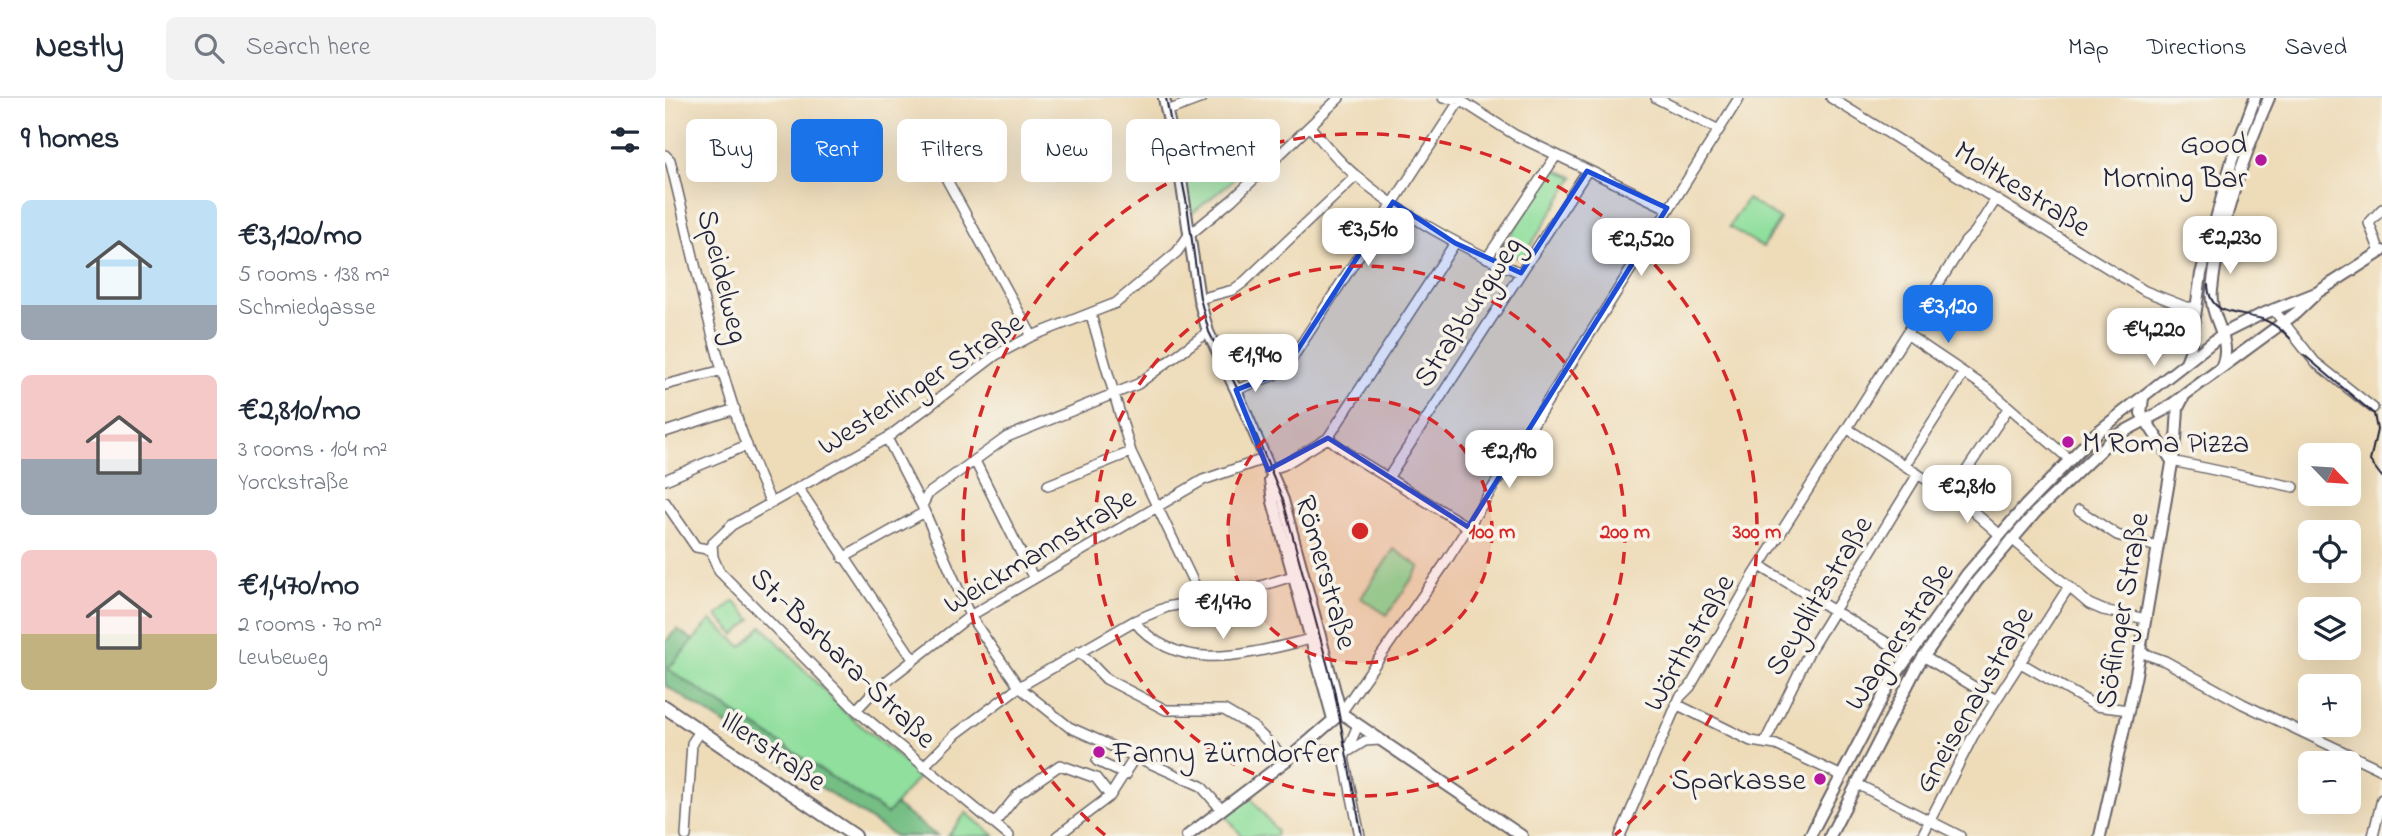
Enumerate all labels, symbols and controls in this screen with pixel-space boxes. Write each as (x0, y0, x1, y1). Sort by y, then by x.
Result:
search box (166, 17, 656, 80)
text: Nestly (35, 24, 124, 72)
icon: search (190, 29, 228, 67)
text: Search here (246, 29, 370, 67)
text: Map (2068, 31, 2109, 66)
text: Directions (2147, 31, 2246, 66)
text: Saved (2284, 31, 2347, 66)
text: 9 homes (21, 118, 119, 162)
chip: Buy (686, 119, 777, 182)
chip: Rent (791, 119, 883, 182)
chip: Filters (897, 119, 1007, 182)
chip: New (1021, 119, 1112, 182)
chip: Apartment (1126, 119, 1280, 182)
icon: filters (606, 121, 644, 159)
place label: Good Morning Bar (2102, 124, 2248, 202)
street label: Moltkestraße (1944, 131, 2099, 250)
marker: Good Morning Bar (2253, 152, 2269, 168)
street label: Speidelweg (683, 205, 759, 348)
pin: €3,510 (1311, 208, 1425, 268)
text: €3,510 (1338, 214, 1398, 247)
text: €3,120/mo (238, 215, 362, 259)
pin: €2,230 (2173, 216, 2287, 276)
pin: €2,520 (1584, 218, 1698, 278)
text: €2,230 (2199, 222, 2261, 255)
text: €2,520 (1608, 224, 1674, 257)
icon: home (77, 228, 161, 312)
street label: Straßburgweg (1404, 228, 1535, 397)
text: 5 rooms · 138 m² (238, 259, 390, 292)
pin: €3,120 (1891, 286, 2005, 345)
text: €3,120 (1919, 291, 1977, 324)
text: Schmiedgasse (238, 292, 376, 325)
street label: Westerlinger Straße (810, 302, 1034, 469)
pin: €4,220 (2097, 308, 2211, 368)
text: €4,220 (2123, 314, 2185, 347)
pin: €1,940 (1198, 334, 1312, 394)
text: €1,940 (1228, 340, 1282, 373)
text: €2,810/mo (238, 390, 361, 434)
icon: home (77, 403, 161, 487)
place label: M Roma Pizza (2082, 423, 2249, 467)
pin: €2,190 (1452, 430, 1566, 490)
text: 3 rooms · 104 m² (238, 434, 387, 467)
marker: M Roma Pizza (2060, 434, 2076, 450)
text: €2,190 (1481, 436, 1537, 469)
north arrow (2298, 443, 2361, 506)
map controls (2298, 443, 2361, 814)
pin: €2,810 (1910, 466, 2024, 525)
text: Yorckstraße (238, 467, 349, 500)
text: €2,810 (1938, 471, 1996, 504)
street label: Weickmannstraße (936, 477, 1146, 627)
street label: Römerstraße (1281, 491, 1367, 655)
street label: Seydlitzstraße (1755, 508, 1886, 685)
street label: Söflinger Straße (2085, 509, 2163, 712)
text: 100 m (1469, 518, 1515, 548)
text: 200 m (1599, 518, 1650, 548)
text: 300 m (1732, 518, 1781, 548)
centre of rings (1348, 519, 1372, 543)
button: locate (2298, 520, 2361, 583)
street label: Wagnerstraße (1835, 554, 1967, 721)
street label: St.-Barbara-Straße (738, 558, 946, 761)
text: €1,470/mo (238, 565, 359, 609)
street label: Wörthstraße (1633, 566, 1748, 721)
icon: home (77, 578, 161, 662)
pin: €1,470 (1166, 582, 1280, 641)
text: €1,470 (1195, 587, 1251, 620)
button: layers (2298, 597, 2361, 660)
street label: Gneisenaustraße (1904, 598, 2047, 802)
text: 2 rooms · 70 m² (238, 609, 382, 642)
text: Leubeweg (238, 642, 328, 675)
button: + (2298, 674, 2361, 737)
street label: Illerstraße (710, 701, 835, 805)
place label: Fanny Zürndorfer (1112, 733, 1340, 777)
marker: Fanny Zürndorfer (1091, 744, 1107, 760)
button: − (2298, 751, 2361, 814)
place label: Sparkasse (1672, 760, 1807, 804)
marker: Sparkasse (1812, 771, 1828, 787)

